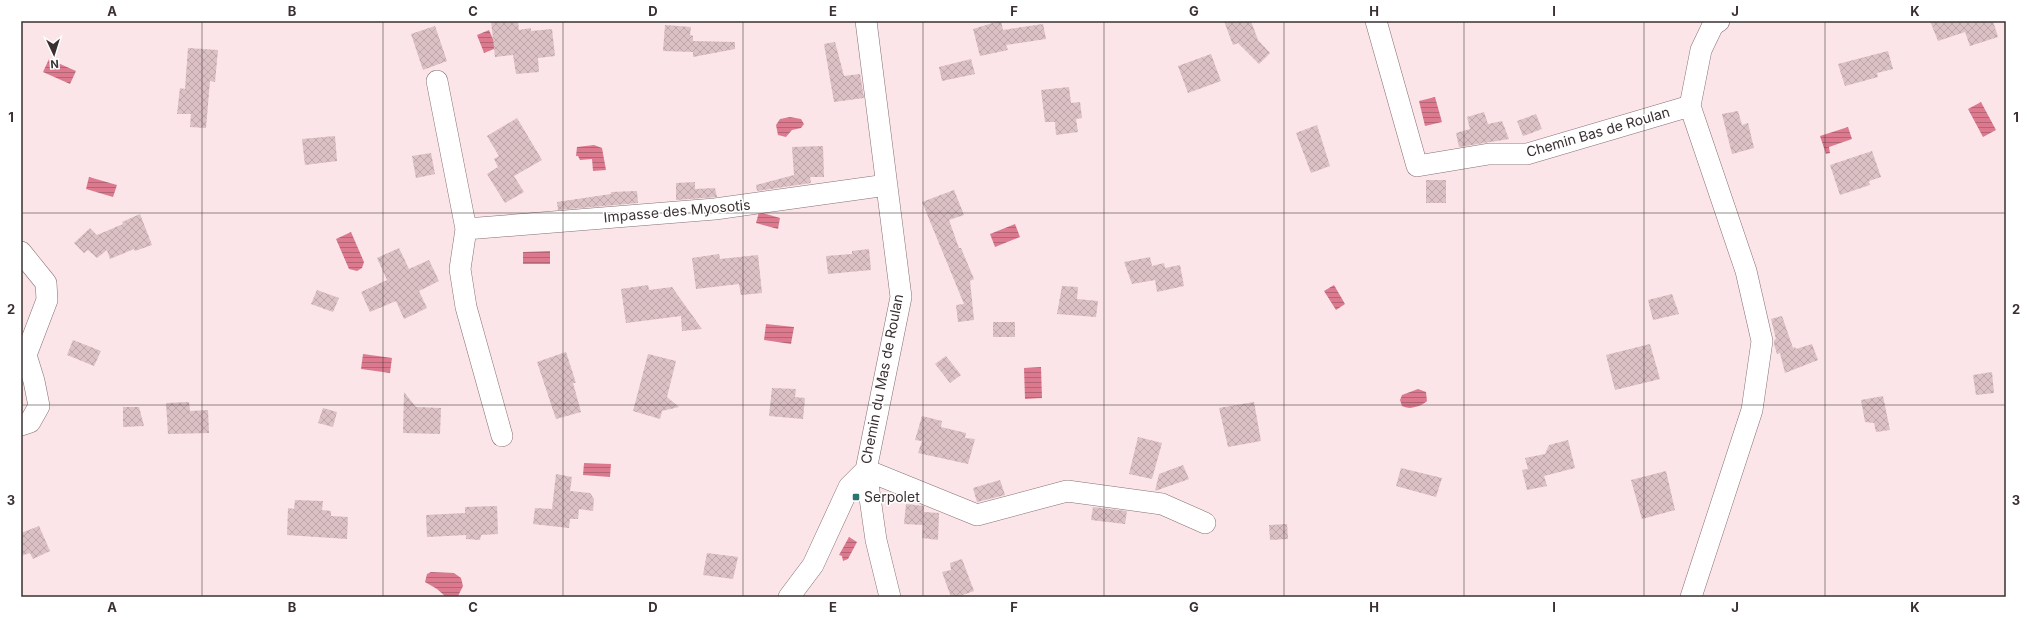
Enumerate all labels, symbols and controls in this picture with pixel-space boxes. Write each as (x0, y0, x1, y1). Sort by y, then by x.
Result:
text: A (107, 3, 117, 19)
text: B (288, 3, 297, 19)
text: C (468, 3, 478, 19)
text: D (648, 3, 658, 19)
text: E (829, 3, 837, 19)
text: F (1010, 3, 1018, 19)
text: G (1189, 3, 1199, 19)
text: H (1369, 3, 1379, 19)
text: I (1552, 3, 1556, 19)
text: J (1731, 3, 1739, 19)
text: K (1910, 3, 1920, 19)
north arrow (34, 34, 74, 74)
text: N (50, 57, 59, 71)
street label: Chemin Bas de Roulan (1524, 103, 1672, 160)
text: 1 (8, 109, 14, 125)
text: 1 (2013, 109, 2019, 125)
street label: Impasse des Myosotis (603, 196, 751, 225)
street label: Chemin du Mas de Roulan (857, 292, 906, 465)
text: 2 (7, 301, 15, 317)
text: 2 (2012, 301, 2020, 317)
place label: Serpolet (864, 488, 920, 505)
text: 3 (7, 492, 15, 508)
marker: Serpolet (851, 492, 861, 502)
text: 3 (2012, 492, 2020, 508)
text: A (107, 599, 117, 615)
text: B (288, 599, 297, 615)
text: C (468, 599, 478, 615)
text: D (648, 599, 658, 615)
text: E (829, 599, 837, 615)
text: F (1010, 599, 1018, 615)
text: G (1189, 599, 1199, 615)
text: H (1369, 599, 1379, 615)
text: I (1552, 599, 1556, 615)
text: J (1731, 599, 1739, 615)
text: K (1910, 599, 1920, 615)

